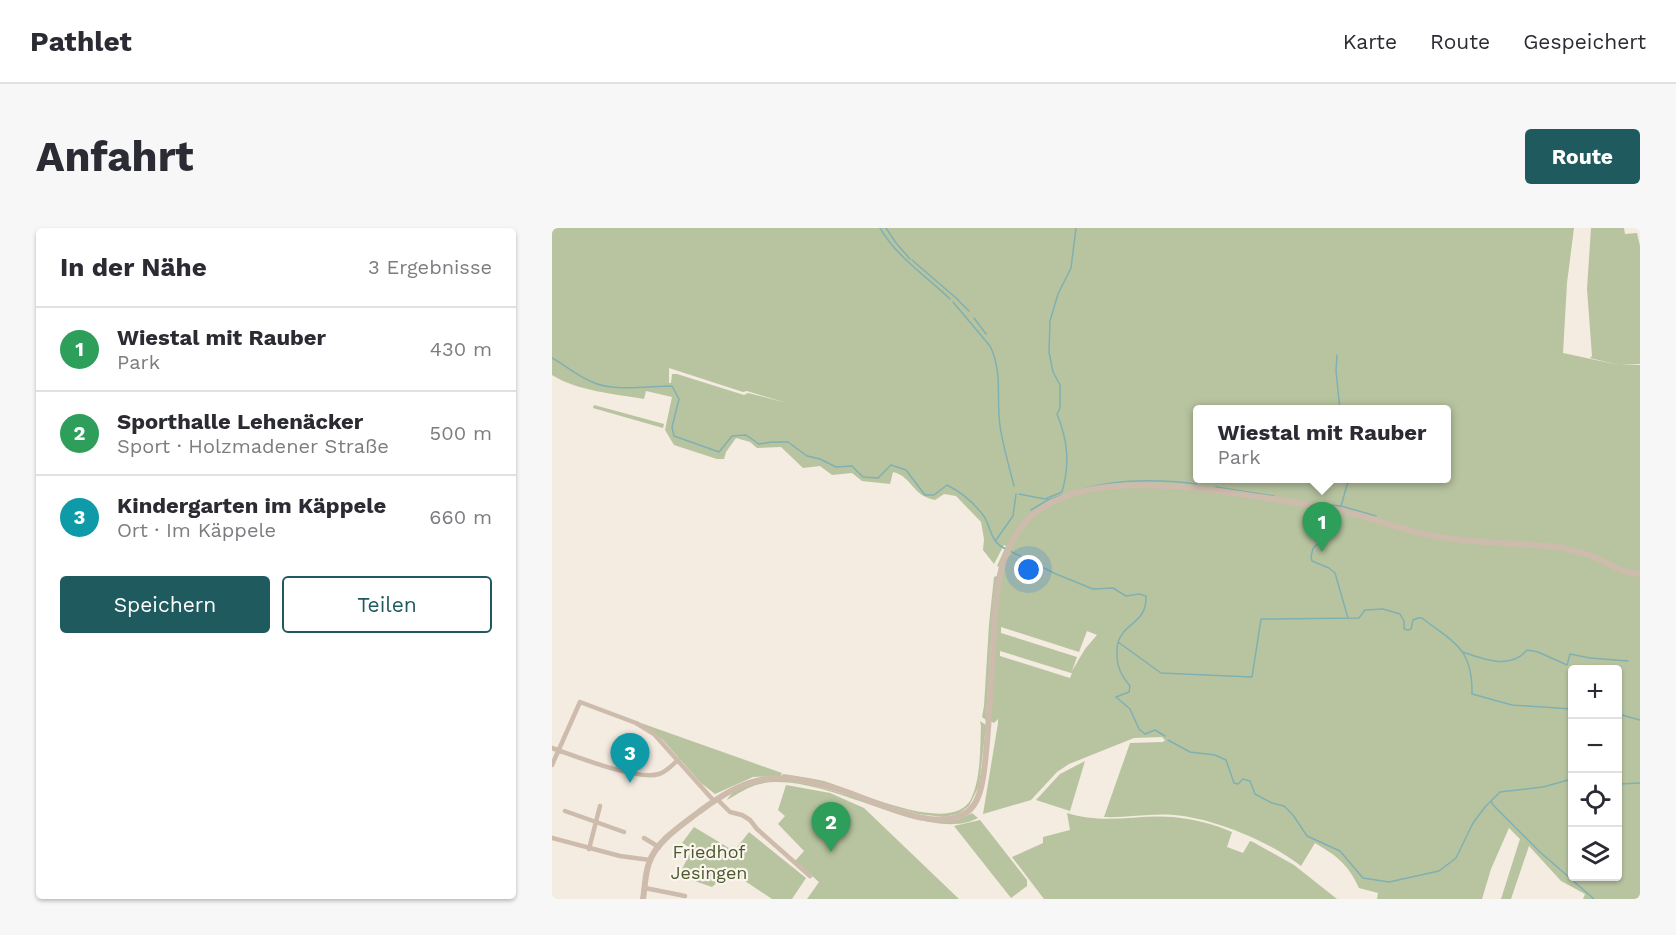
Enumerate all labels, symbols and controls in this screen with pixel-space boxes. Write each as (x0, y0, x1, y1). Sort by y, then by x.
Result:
text: Pathlet (30, 25, 132, 58)
text: Karte (1343, 29, 1397, 54)
text: Route (1430, 29, 1490, 54)
text: Gespeichert (1523, 29, 1646, 54)
button: Route (1525, 129, 1640, 184)
text: Anfahrt (36, 132, 194, 181)
text: In der Nähe (60, 252, 207, 282)
text: 3 Ergebnisse (368, 255, 492, 279)
text: Wiestal mit Rauber (117, 325, 326, 350)
text: 1 (75, 337, 84, 361)
text: 430 m (430, 337, 492, 361)
text: Park (117, 350, 160, 374)
popup (1193, 405, 1451, 483)
text: Sporthalle Lehenäcker (117, 409, 363, 434)
text: Wiestal mit Rauber (1217, 420, 1427, 445)
text: 2 (74, 421, 85, 445)
text: 500 m (430, 421, 492, 445)
text: Sport · Holzmadener Straße (117, 434, 389, 458)
text: Park (1217, 445, 1261, 469)
text: Kindergarten im Käppele (117, 493, 386, 518)
pin: 1 (1302, 502, 1342, 552)
text: 3 (74, 505, 85, 529)
text: 660 m (429, 505, 492, 529)
text: Ort · Im Käppele (117, 518, 276, 542)
your location (1014, 555, 1043, 584)
button: Speichern (60, 576, 270, 633)
button: Teilen (282, 576, 492, 633)
map controls (1568, 665, 1622, 881)
button: + (1568, 665, 1622, 719)
button: − (1568, 719, 1622, 773)
pin: 3 (610, 734, 650, 783)
button: locate (1568, 773, 1622, 827)
pin: 2 (812, 802, 850, 852)
button: layers (1568, 827, 1622, 881)
park label: Friedhof Jesingen (671, 841, 747, 883)

